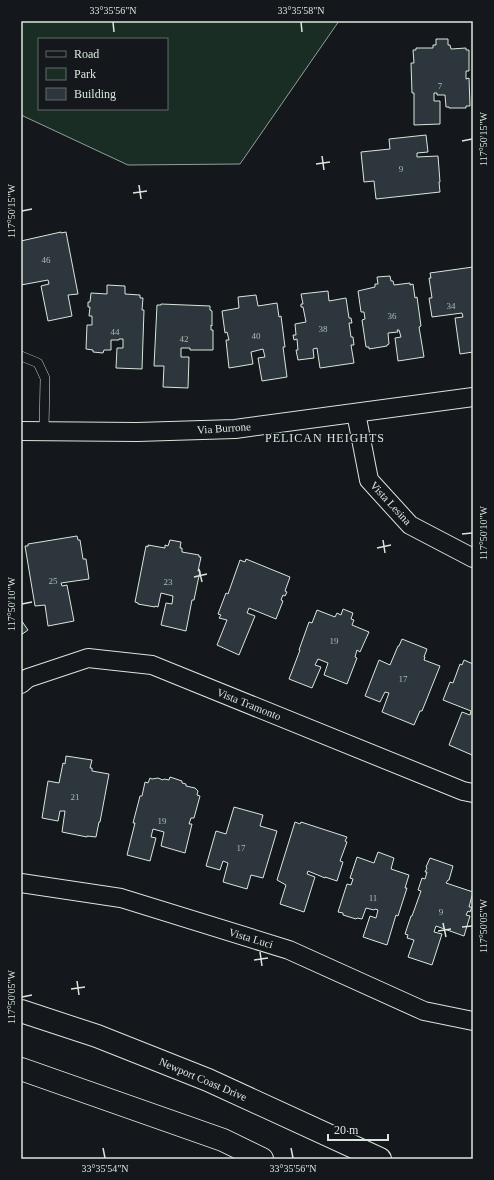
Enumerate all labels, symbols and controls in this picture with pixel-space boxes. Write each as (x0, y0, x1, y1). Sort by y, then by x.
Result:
text: 33°35'56"N (89, 5, 137, 16)
text: 33°35'58"N (277, 5, 325, 16)
legend (38, 38, 168, 110)
text: Road (74, 47, 99, 61)
text: Park (74, 67, 96, 81)
house number: 7 (438, 81, 443, 91)
text: Building (74, 87, 116, 101)
text: 117°50'15"W (478, 111, 489, 166)
house number: 9 (399, 164, 404, 174)
text: 117°50'15"W (6, 183, 17, 238)
house number: 46 (42, 255, 51, 265)
house number: 34 (447, 301, 456, 311)
house number: 36 (388, 311, 397, 321)
house number: 38 (319, 324, 328, 334)
house number: 44 (111, 327, 120, 337)
house number: 40 (252, 331, 261, 341)
house number: 42 (180, 334, 189, 344)
street label: Via Burrone (197, 420, 251, 436)
district label: PELICAN HEIGHTS (265, 431, 385, 445)
street label: Vista Lesina (368, 479, 414, 527)
text: 117°50'10"W (478, 505, 489, 560)
text: 117°50'10"W (6, 576, 17, 631)
house number: 25 (49, 576, 58, 586)
house number: 23 (164, 577, 173, 587)
house number: 19 (330, 636, 339, 646)
house number: 17 (399, 674, 408, 684)
street label: Vista Tramonto (215, 686, 283, 723)
house number: 21 (71, 792, 80, 802)
house number: 19 (158, 816, 167, 826)
house number: 17 (237, 843, 246, 853)
house number: 11 (369, 893, 377, 903)
text: 117°50'05"W (478, 898, 489, 953)
house number: 9 (439, 907, 444, 917)
street label: Vista Luci (228, 926, 274, 950)
text: 117°50'05"W (6, 969, 17, 1024)
street label: Newport Coast Drive (157, 1055, 249, 1103)
scale bar (328, 1116, 388, 1142)
text: 20 m (334, 1123, 359, 1137)
text: 33°35'54"N (81, 1163, 129, 1174)
text: 33°35'56"N (269, 1163, 317, 1174)

